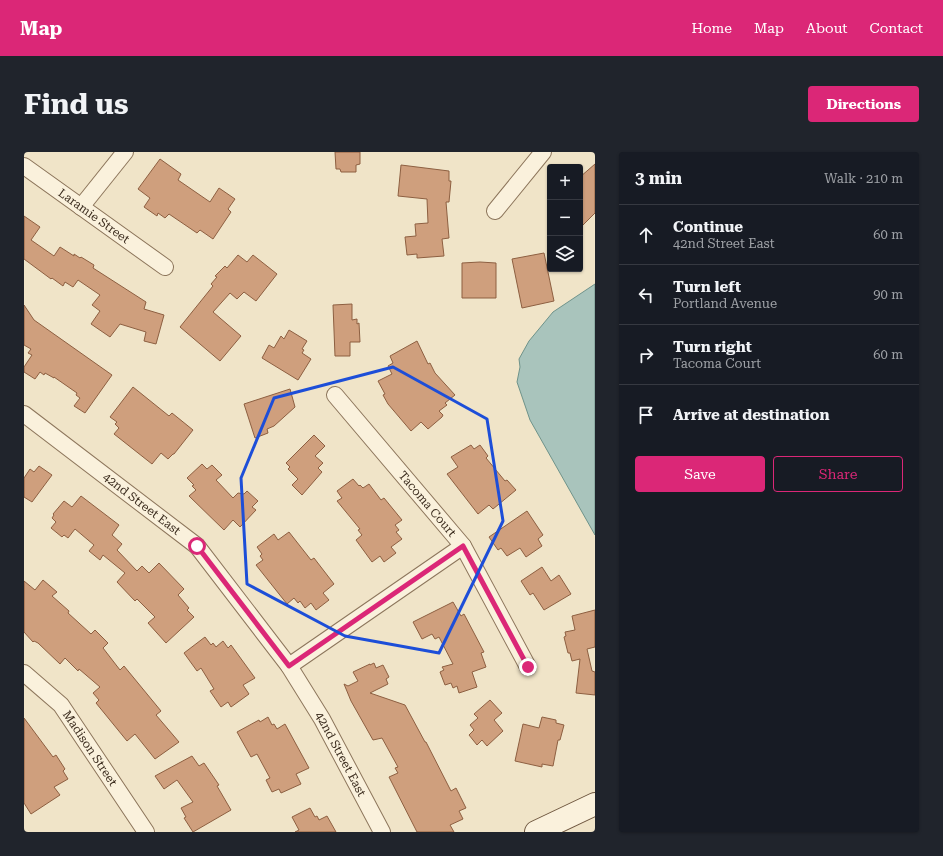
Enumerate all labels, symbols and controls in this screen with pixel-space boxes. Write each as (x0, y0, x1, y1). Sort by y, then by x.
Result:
text: Map (20, 17, 62, 40)
text: Home (691, 20, 732, 36)
text: Map (754, 20, 784, 36)
text: About (806, 20, 848, 36)
text: Contact (870, 20, 923, 36)
button: Directions (808, 86, 919, 122)
text: Find us (24, 88, 128, 121)
map controls (547, 164, 583, 272)
button: + (547, 164, 583, 200)
text: 3 min (635, 168, 682, 188)
text: Walk · 210 m (824, 171, 903, 186)
street label: Laramie Street (56, 186, 133, 247)
button: − (547, 200, 583, 236)
text: Continue (673, 218, 743, 236)
icon: ahead (635, 224, 657, 246)
text: 60 m (873, 227, 903, 242)
button: layers (547, 236, 583, 272)
text: 42nd Street East (673, 236, 775, 251)
text: Turn left (673, 278, 741, 296)
icon: left (635, 284, 657, 306)
text: 90 m (873, 287, 903, 302)
text: Portland Avenue (673, 296, 777, 311)
text: Turn right (673, 338, 752, 356)
icon: right (635, 344, 657, 366)
text: 60 m (873, 347, 903, 362)
text: Tacoma Court (673, 356, 761, 371)
icon: arrive (635, 404, 657, 426)
text: Arrive at destination (673, 406, 829, 424)
button: Save (635, 456, 765, 492)
button: Share (773, 456, 903, 492)
street label: Tacoma Court (396, 469, 459, 540)
street label: 42nd Street East (100, 470, 184, 538)
route start (188, 537, 206, 555)
route end (519, 658, 537, 676)
street label: Madison Street (60, 708, 120, 789)
street label: 42nd Street East (312, 709, 369, 799)

